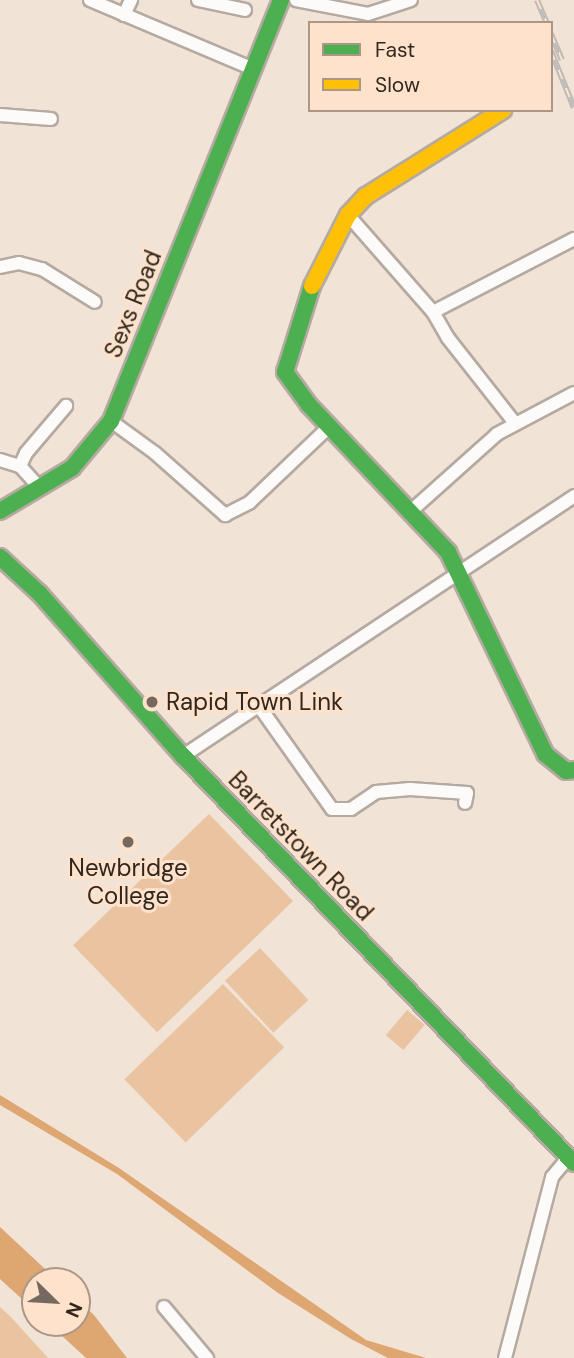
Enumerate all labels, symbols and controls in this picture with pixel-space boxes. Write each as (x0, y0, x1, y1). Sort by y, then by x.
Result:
legend (308, 21, 553, 112)
text: Fast (375, 36, 415, 64)
text: Slow (375, 71, 420, 99)
street label: Sexs Road (98, 246, 168, 362)
place label: Rapid Town Link (166, 688, 343, 716)
marker: Rapid Town Link (144, 694, 160, 710)
street label: Barretstown Road (223, 765, 379, 927)
marker: Newbridge College (120, 834, 136, 850)
place label: Newbridge College (68, 854, 188, 910)
north arrow (21, 1267, 91, 1337)
text: N (60, 1299, 88, 1321)

